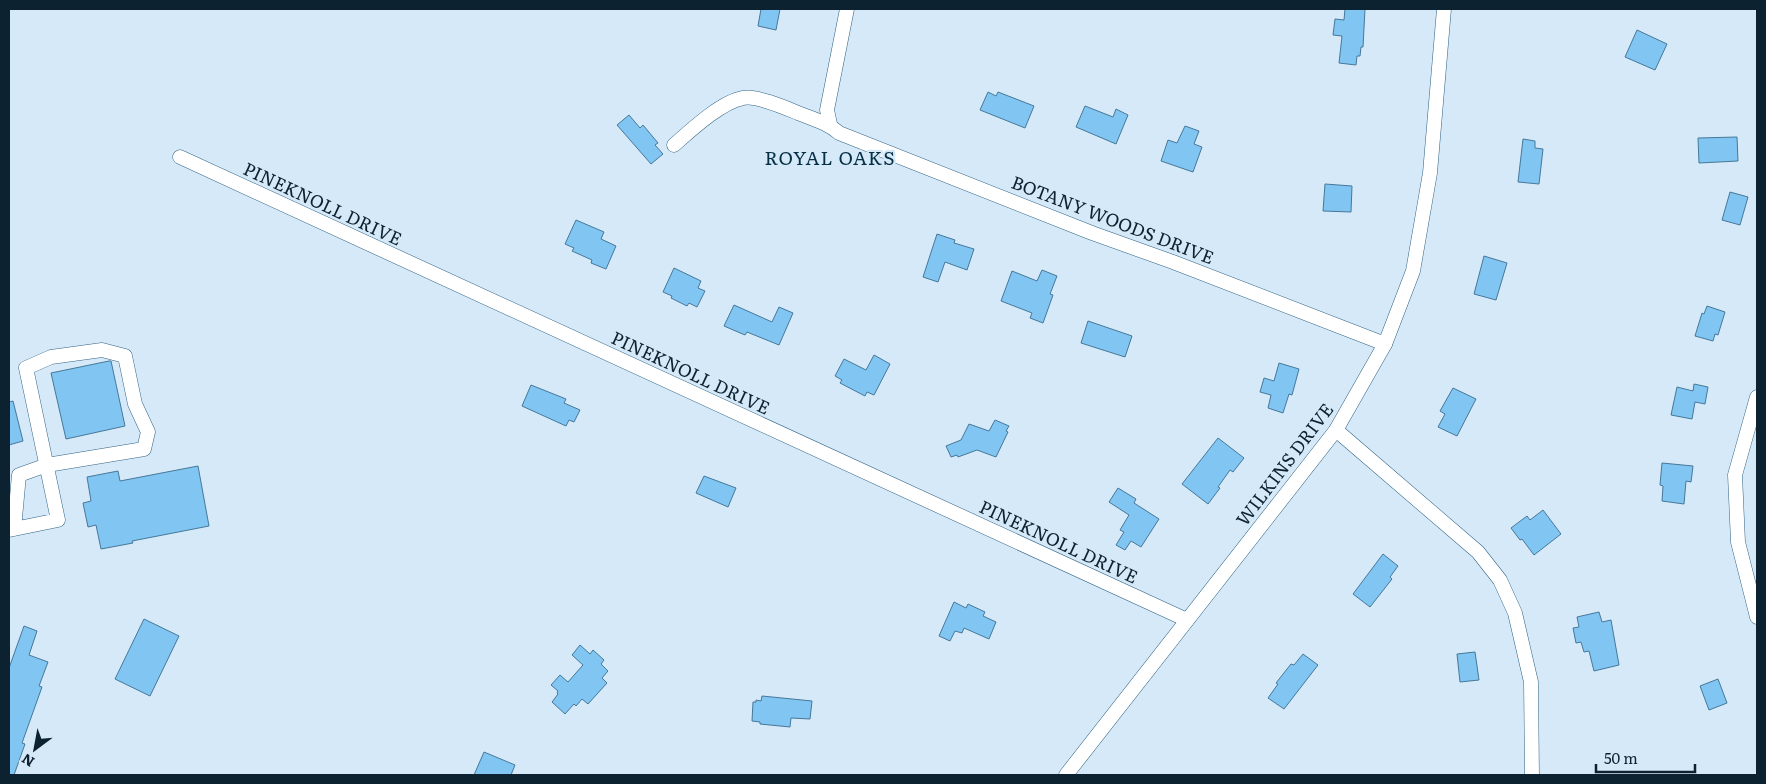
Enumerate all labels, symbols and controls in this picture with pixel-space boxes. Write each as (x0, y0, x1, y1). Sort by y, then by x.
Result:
district label: ROYAL OAKS (764, 143, 896, 171)
street label: PINEKNOLL DRIVE (239, 154, 407, 252)
street label: BOTANY WOODS DRIVE (1008, 168, 1218, 270)
street label: PINEKNOLL DRIVE (607, 323, 775, 421)
street label: WILKINS DRIVE (1229, 397, 1339, 531)
street label: PINEKNOLL DRIVE (975, 492, 1143, 590)
north arrow (10, 724, 60, 774)
scale bar (1596, 742, 1695, 774)
text: 50 m (1604, 746, 1638, 769)
text: N (17, 749, 38, 772)

